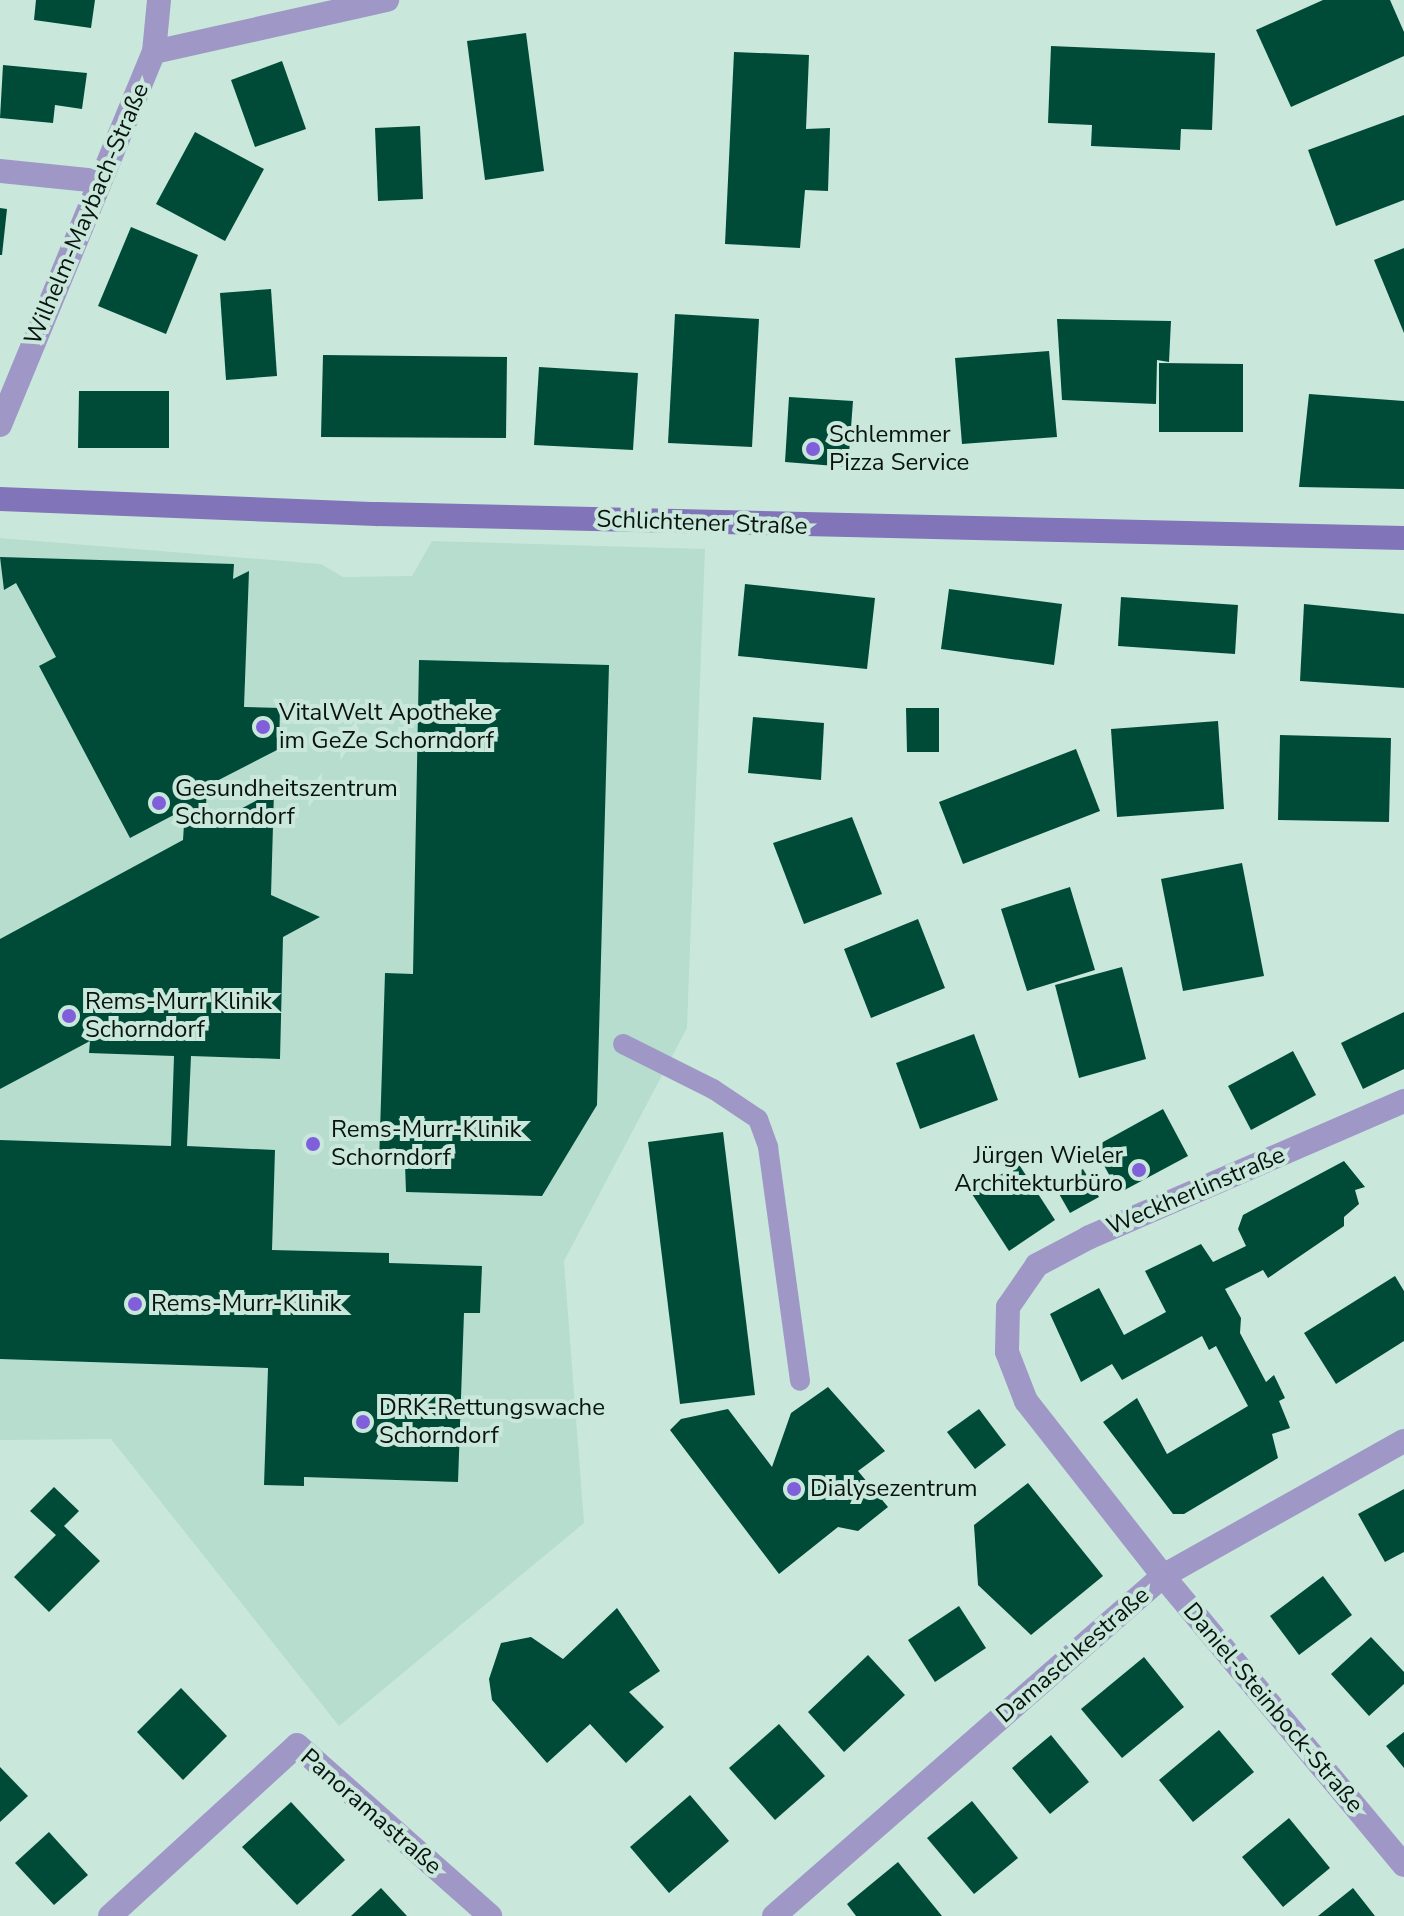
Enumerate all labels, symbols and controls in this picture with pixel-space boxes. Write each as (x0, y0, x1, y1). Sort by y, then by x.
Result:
street label: Wilhelm-Maybach-Straße (19, 79, 155, 349)
place label: Schlemmer Pizza Service (829, 421, 969, 477)
marker: Schlemmer Pizza Service (804, 440, 822, 458)
street label: Schlichtener Straße (596, 505, 808, 541)
place label: VitalWelt Apotheke im GeZe Schorndorf (279, 699, 494, 755)
marker: VitalWelt Apotheke im GeZe Schorndorf (254, 718, 272, 736)
place label: Gesundheitszentrum Schorndorf (175, 775, 398, 831)
marker: Gesundheitszentrum Schorndorf (150, 794, 168, 812)
place label: Rems-Murr Klinik Schorndorf (85, 988, 272, 1044)
marker: Rems-Murr Klinik Schorndorf (60, 1007, 78, 1025)
place label: Rems-Murr-Klinik Schorndorf (331, 1116, 521, 1172)
marker: Rems-Murr-Klinik Schorndorf (302, 1133, 324, 1155)
street label: Weckherlinstraße (1103, 1140, 1289, 1242)
place label: Jürgen Wieler Architekturbüro (954, 1142, 1123, 1198)
marker: Jürgen Wieler Architekturbüro (1130, 1161, 1148, 1179)
place label: Rems-Murr-Klinik (151, 1290, 341, 1318)
marker: Rems-Murr-Klinik (126, 1295, 144, 1313)
place label: DRK-Rettungswache Schorndorf (379, 1394, 605, 1450)
marker: DRK-Rettungswache Schorndorf (354, 1413, 372, 1431)
place label: Dialysezentrum (810, 1475, 978, 1503)
marker: Dialysezentrum (785, 1480, 803, 1498)
street label: Damaschkestraße (991, 1581, 1155, 1729)
street label: Daniel-Steinbock-Straße (1177, 1597, 1369, 1819)
street label: Panoramastraße (295, 1743, 447, 1881)

